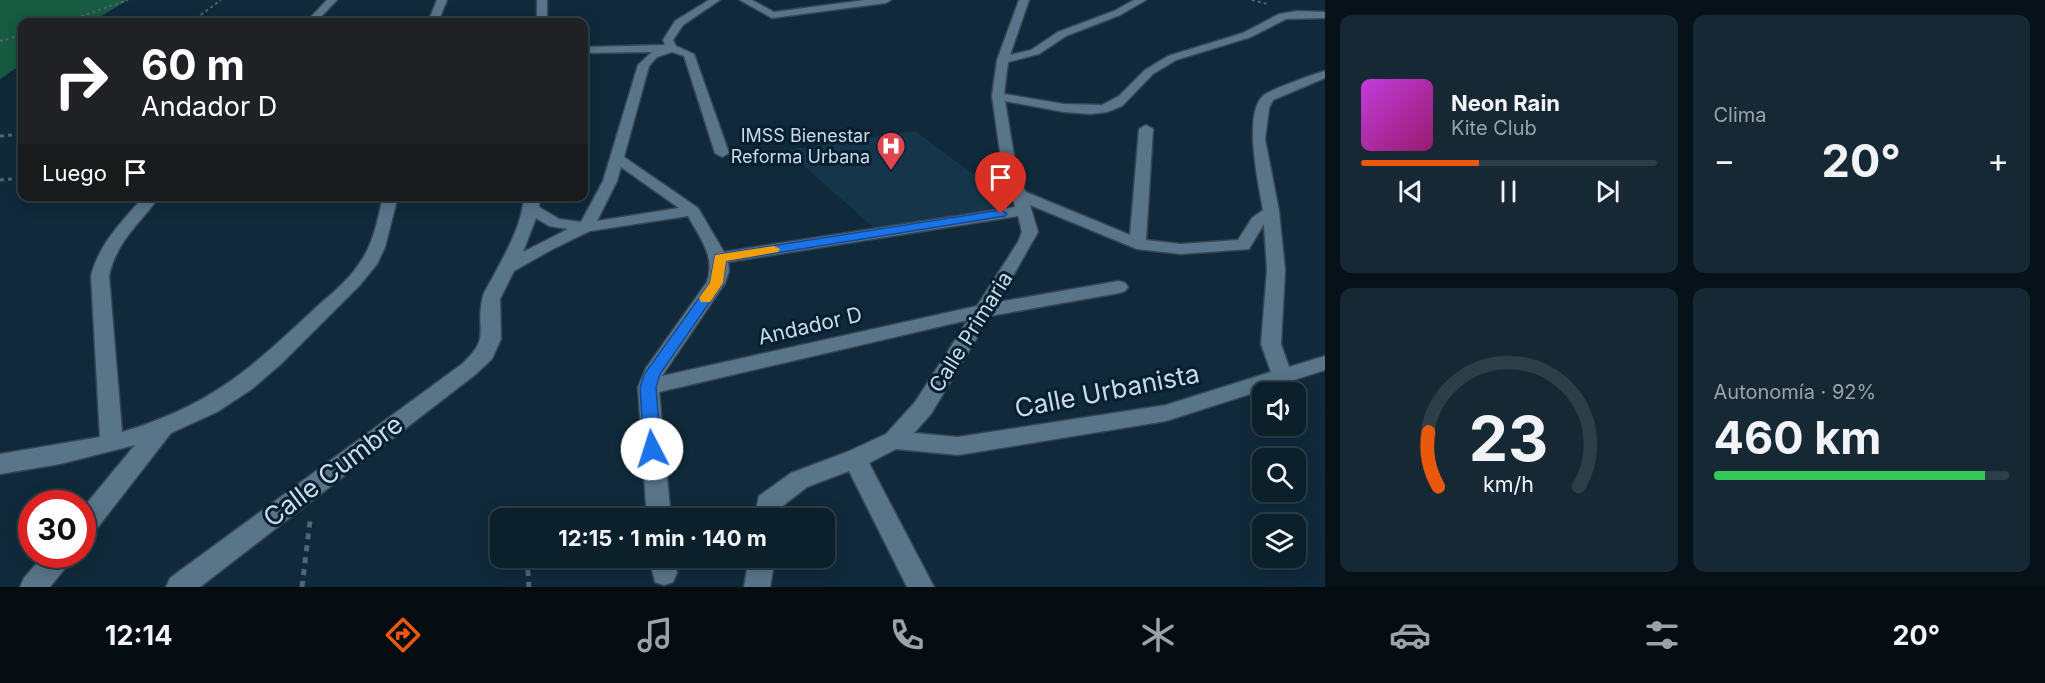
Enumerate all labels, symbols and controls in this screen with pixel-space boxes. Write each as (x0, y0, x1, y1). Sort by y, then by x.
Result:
text: 60 m (141, 39, 245, 90)
icon: right (42, 42, 120, 120)
text: Andador D (141, 90, 277, 123)
text: Neon Rain (1451, 90, 1560, 116)
text: Clima (1714, 103, 1767, 127)
text: Kite Club (1451, 116, 1537, 140)
place label: IMSS Bienestar Reforma Urbana (731, 125, 870, 167)
hospital icon: IMSS Bienestar Reforma Urbana (875, 130, 907, 172)
text: 20° (1822, 133, 1901, 188)
text: − (1714, 140, 1735, 180)
text: + (1987, 140, 2009, 180)
pin (975, 152, 1026, 214)
icon: arrive (119, 156, 152, 189)
text: Luego (42, 160, 107, 186)
icon: arrive (984, 161, 1017, 194)
icon: previous (1394, 175, 1427, 208)
icon: pause (1492, 175, 1525, 208)
icon: next (1591, 175, 1624, 208)
street label: Calle Primaria (924, 267, 1018, 397)
street label: Andador D (755, 301, 864, 350)
street label: Calle Urbanista (1012, 357, 1202, 424)
text: Autonomía · 92% (1714, 380, 1876, 404)
map controls (1252, 382, 1306, 568)
button: sound (1252, 382, 1306, 436)
text: 23 (1469, 401, 1549, 476)
street label: Calle Cumbre (257, 408, 408, 533)
text: 460 km (1714, 410, 1881, 465)
position arrow (620, 417, 684, 481)
button: search (1252, 448, 1306, 502)
text: km/h (1483, 471, 1534, 497)
speed limit sign: 30 (18, 490, 96, 568)
button: layers (1252, 514, 1306, 568)
text: 12:15 · 1 min · 140 m (558, 525, 767, 551)
icon: directions (382, 614, 424, 656)
icon: music (634, 614, 676, 656)
icon: phone (886, 614, 928, 656)
icon: climate (1137, 614, 1179, 656)
icon: car (1389, 614, 1431, 656)
icon: filters (1641, 614, 1683, 656)
text: 12:14 (105, 619, 172, 652)
text: 20° (1892, 619, 1940, 652)

